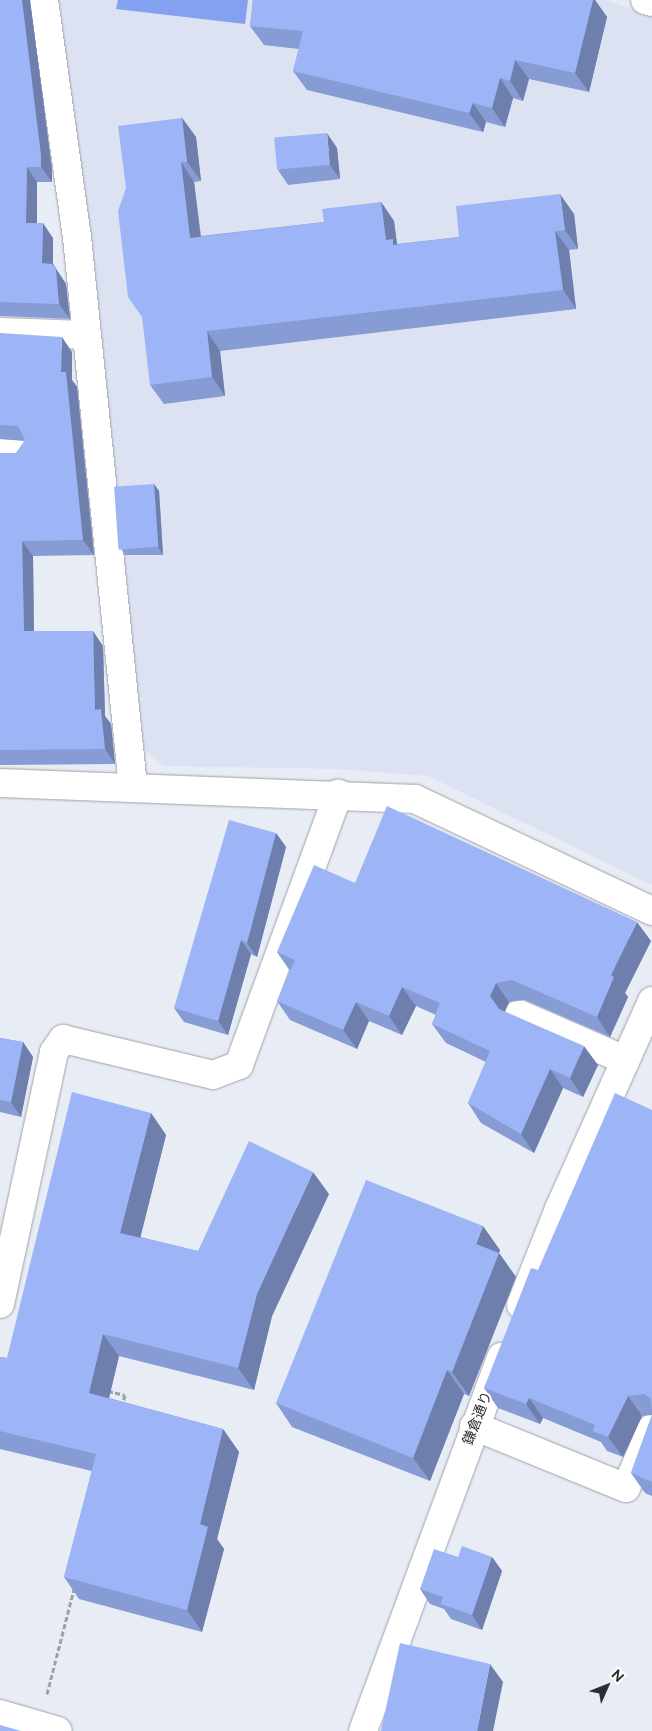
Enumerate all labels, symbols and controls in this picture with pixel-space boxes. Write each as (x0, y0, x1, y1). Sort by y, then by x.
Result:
street label: 鎌倉通り (459, 1389, 495, 1447)
north arrow (582, 1661, 632, 1711)
text: N (608, 1666, 627, 1685)

